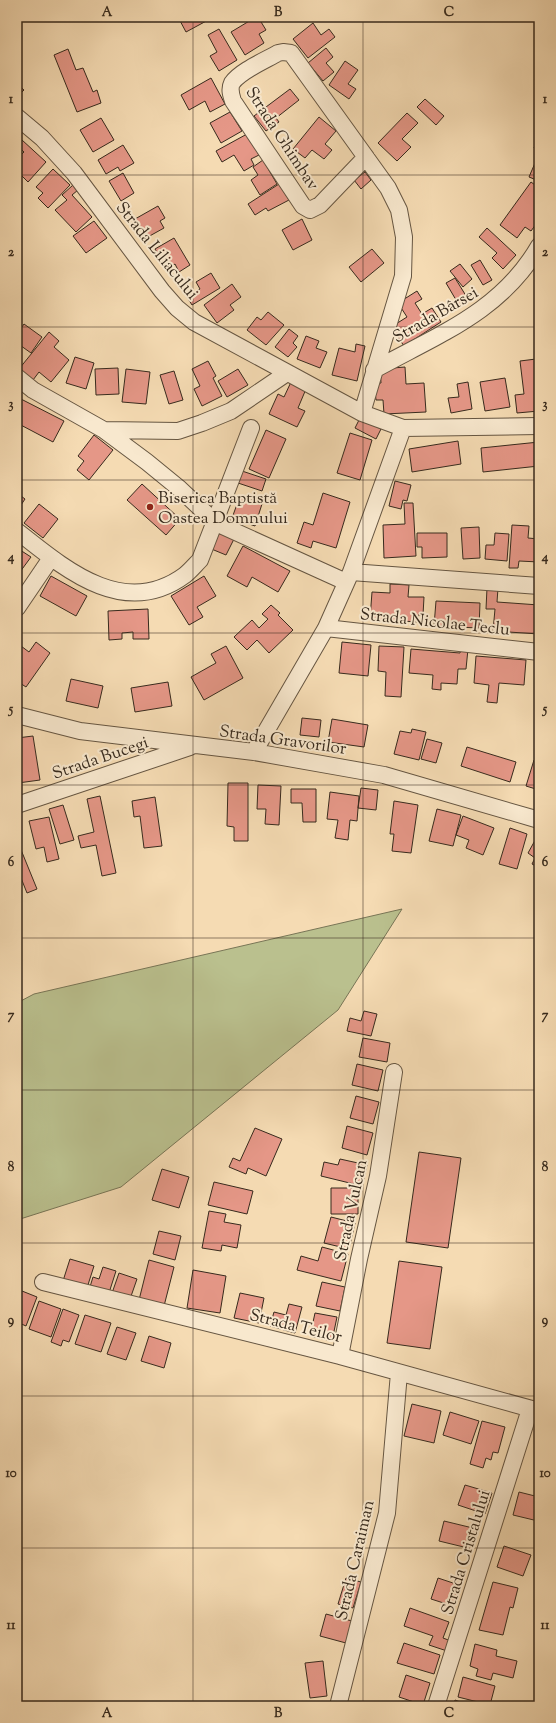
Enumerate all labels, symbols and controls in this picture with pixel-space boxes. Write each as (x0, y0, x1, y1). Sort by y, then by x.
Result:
text: A (102, 4, 113, 22)
text: B (274, 4, 283, 22)
text: C (444, 4, 454, 22)
street label: Strada Ghimbav (239, 82, 324, 196)
text: 1 (9, 91, 14, 109)
text: 1 (543, 91, 548, 109)
street label: Strada Liliacului (109, 197, 204, 306)
text: 2 (8, 244, 15, 262)
text: 2 (542, 244, 549, 262)
street label: Strada Bârsei (389, 281, 483, 350)
text: 3 (8, 396, 14, 414)
text: 3 (542, 396, 548, 414)
place label: Biserica Baptistă Oastea Domnului (158, 487, 288, 531)
marker: Biserica Baptistă Oastea Domnului (145, 502, 155, 512)
text: 4 (7, 549, 15, 567)
text: 4 (541, 549, 549, 567)
street label: Strada Nicolae Teclu (359, 603, 511, 643)
text: 5 (8, 701, 14, 719)
text: 5 (542, 701, 548, 719)
street label: Strada Gravorilor (218, 720, 348, 762)
street label: Strada Bucegi (49, 731, 152, 787)
text: 6 (8, 854, 15, 872)
text: 6 (542, 854, 549, 872)
text: 7 (8, 1007, 15, 1025)
text: 7 (542, 1007, 549, 1025)
street label: Strada Vulcan (329, 1157, 374, 1264)
text: 8 (8, 1159, 15, 1177)
text: 8 (542, 1159, 549, 1177)
street label: Strada Teilor (247, 1304, 345, 1350)
text: 9 (8, 1312, 15, 1330)
text: 9 (542, 1312, 549, 1330)
text: 10 (5, 1465, 17, 1483)
text: 10 (539, 1465, 551, 1483)
street label: Strada Cristalului (436, 1487, 497, 1618)
street label: Strada Caraiman (330, 1498, 381, 1623)
text: 11 (7, 1617, 16, 1635)
text: 11 (541, 1617, 550, 1635)
text: A (102, 1705, 113, 1723)
text: B (274, 1705, 283, 1723)
text: C (444, 1705, 454, 1723)

